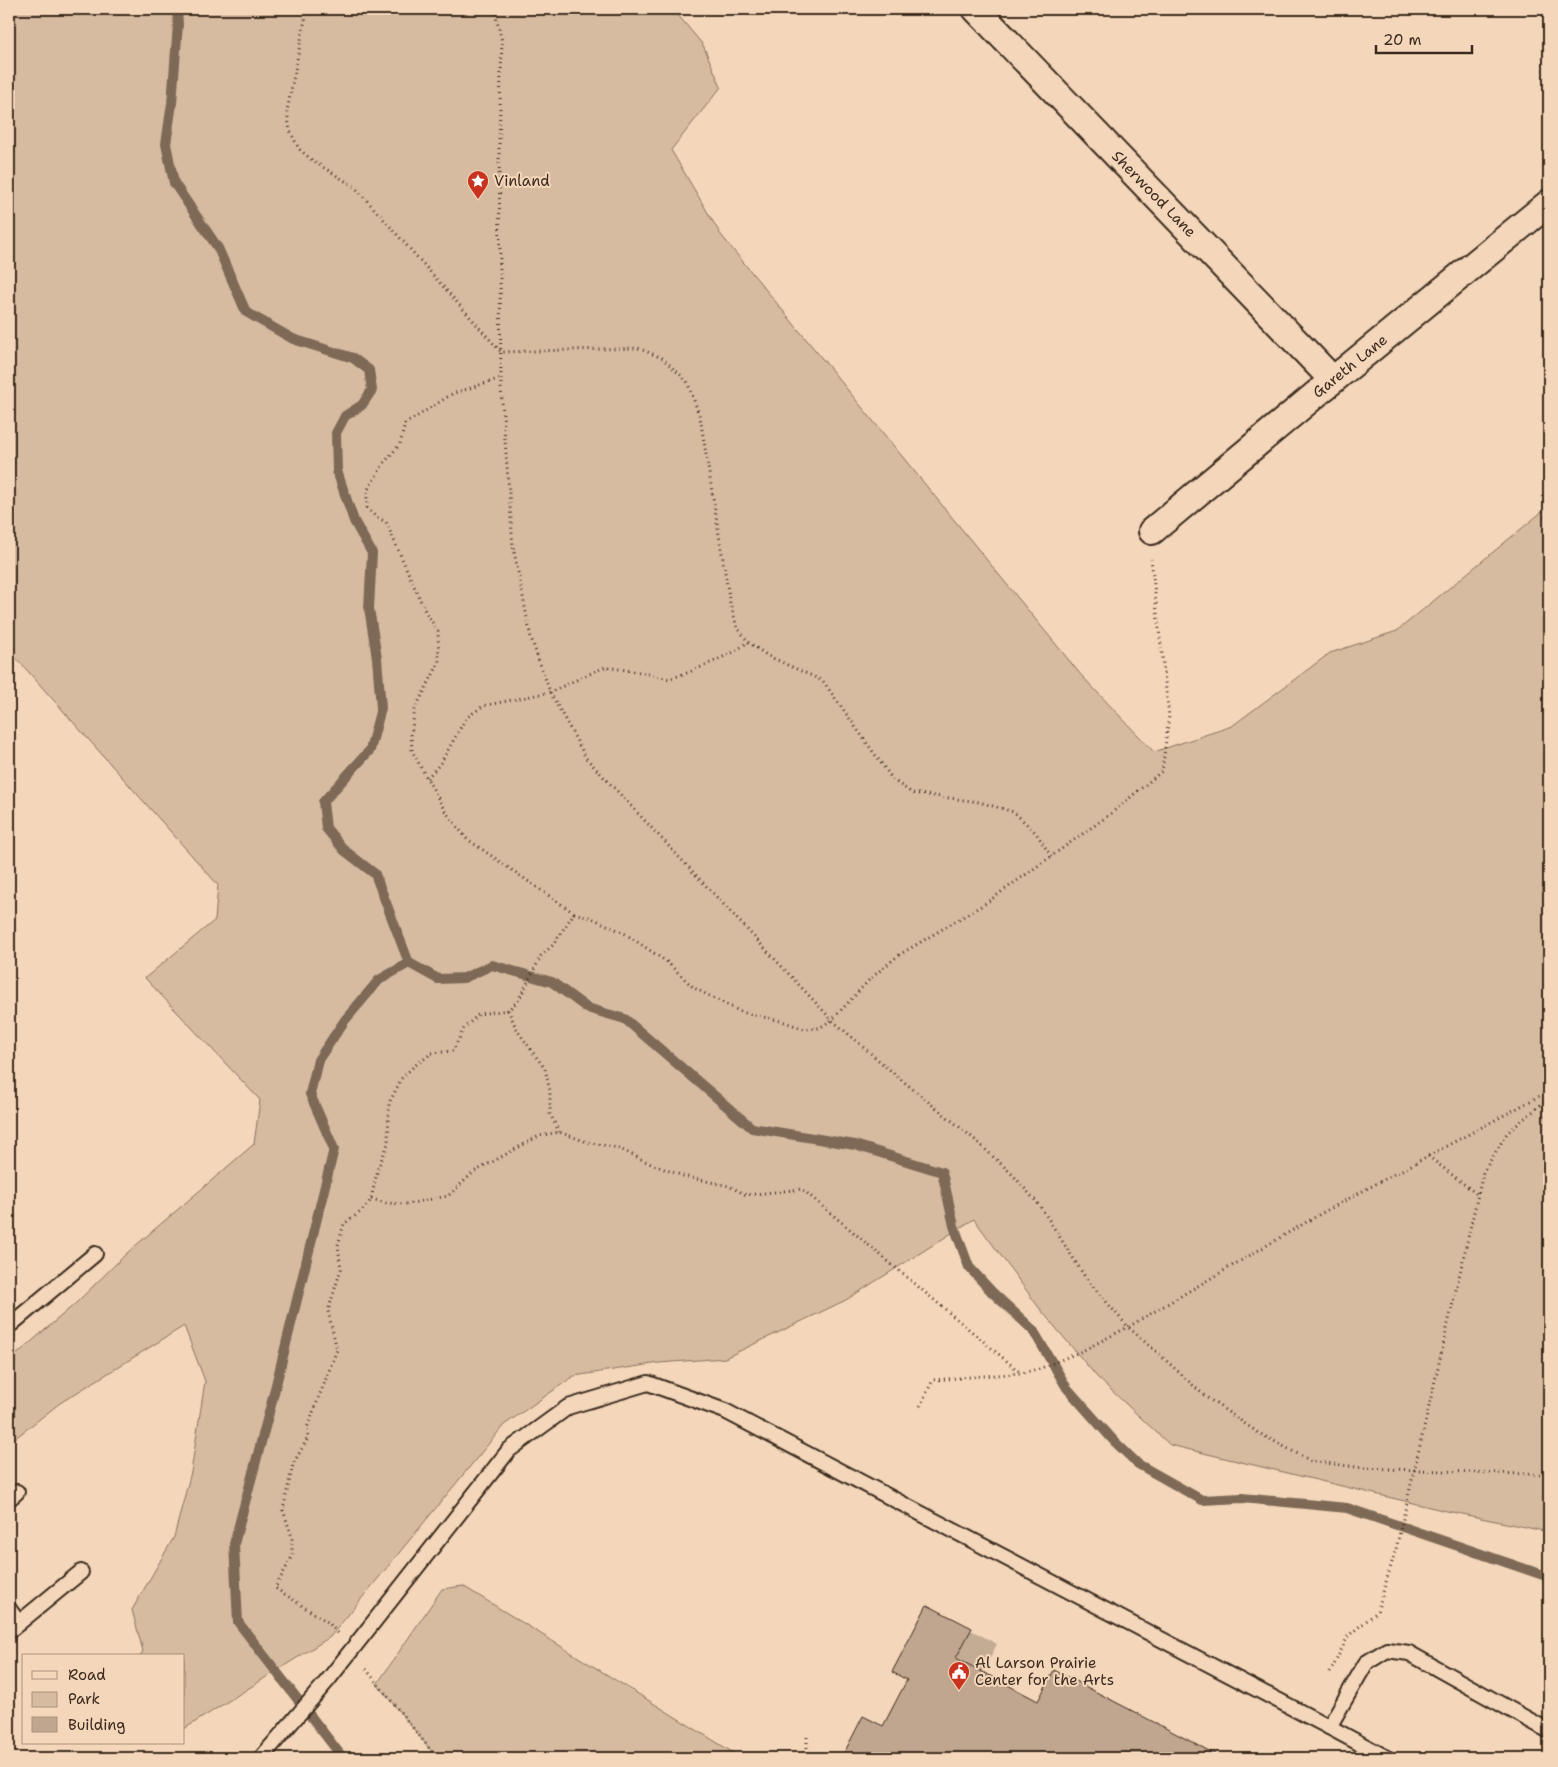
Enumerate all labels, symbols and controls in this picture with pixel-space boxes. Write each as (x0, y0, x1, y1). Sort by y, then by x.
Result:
scale bar (1376, 22, 1472, 54)
text: 20 m (1383, 30, 1422, 50)
street label: Sherwood Lane (1107, 146, 1201, 242)
place icon: Vinland (466, 169, 490, 200)
place label: Vinland (494, 171, 550, 191)
street label: Gareth Lane (1308, 330, 1392, 402)
place label: Al Larson Prairie Center for the Arts (975, 1653, 1114, 1690)
legend (22, 1654, 185, 1744)
public building icon: Al Larson Prairie Center for the Arts (947, 1660, 971, 1691)
text: Road (68, 1665, 106, 1685)
text: Park (68, 1689, 100, 1709)
text: Building (68, 1715, 125, 1735)

